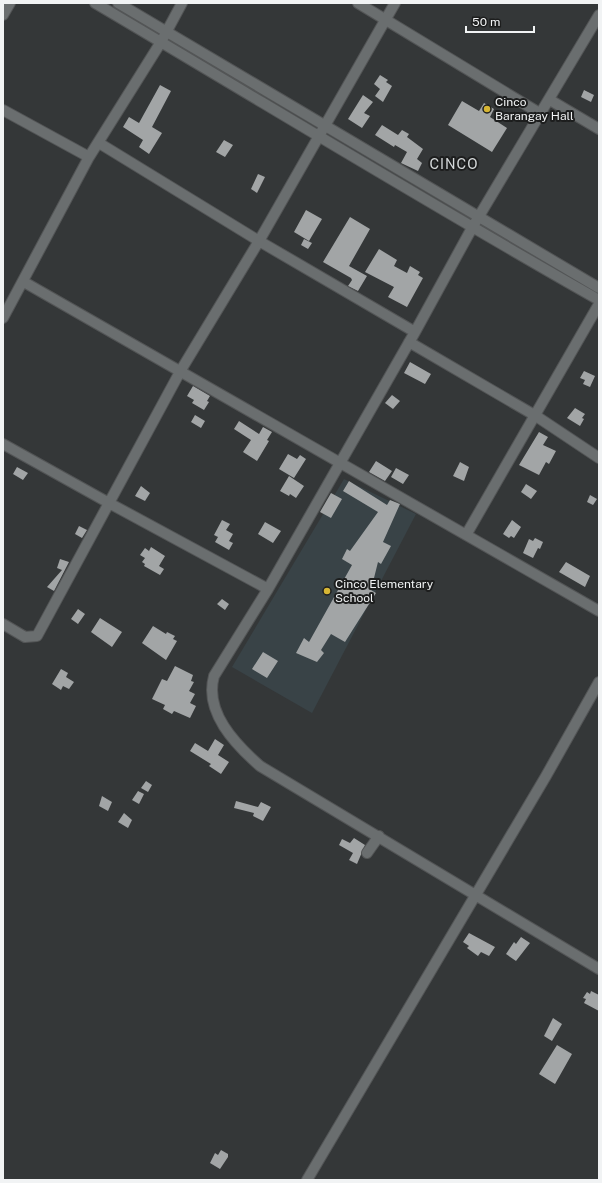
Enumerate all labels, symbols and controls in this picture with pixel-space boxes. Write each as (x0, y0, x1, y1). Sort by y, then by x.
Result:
scale bar (466, 8, 534, 34)
text: 50 m (472, 15, 500, 29)
place label: Cinco Barangay Hall (495, 95, 574, 123)
marker: Cinco Barangay Hall (482, 104, 492, 114)
district label: CINCO (429, 156, 479, 172)
place label: Cinco Elementary School (335, 577, 434, 605)
marker: Cinco Elementary School (322, 586, 332, 596)

